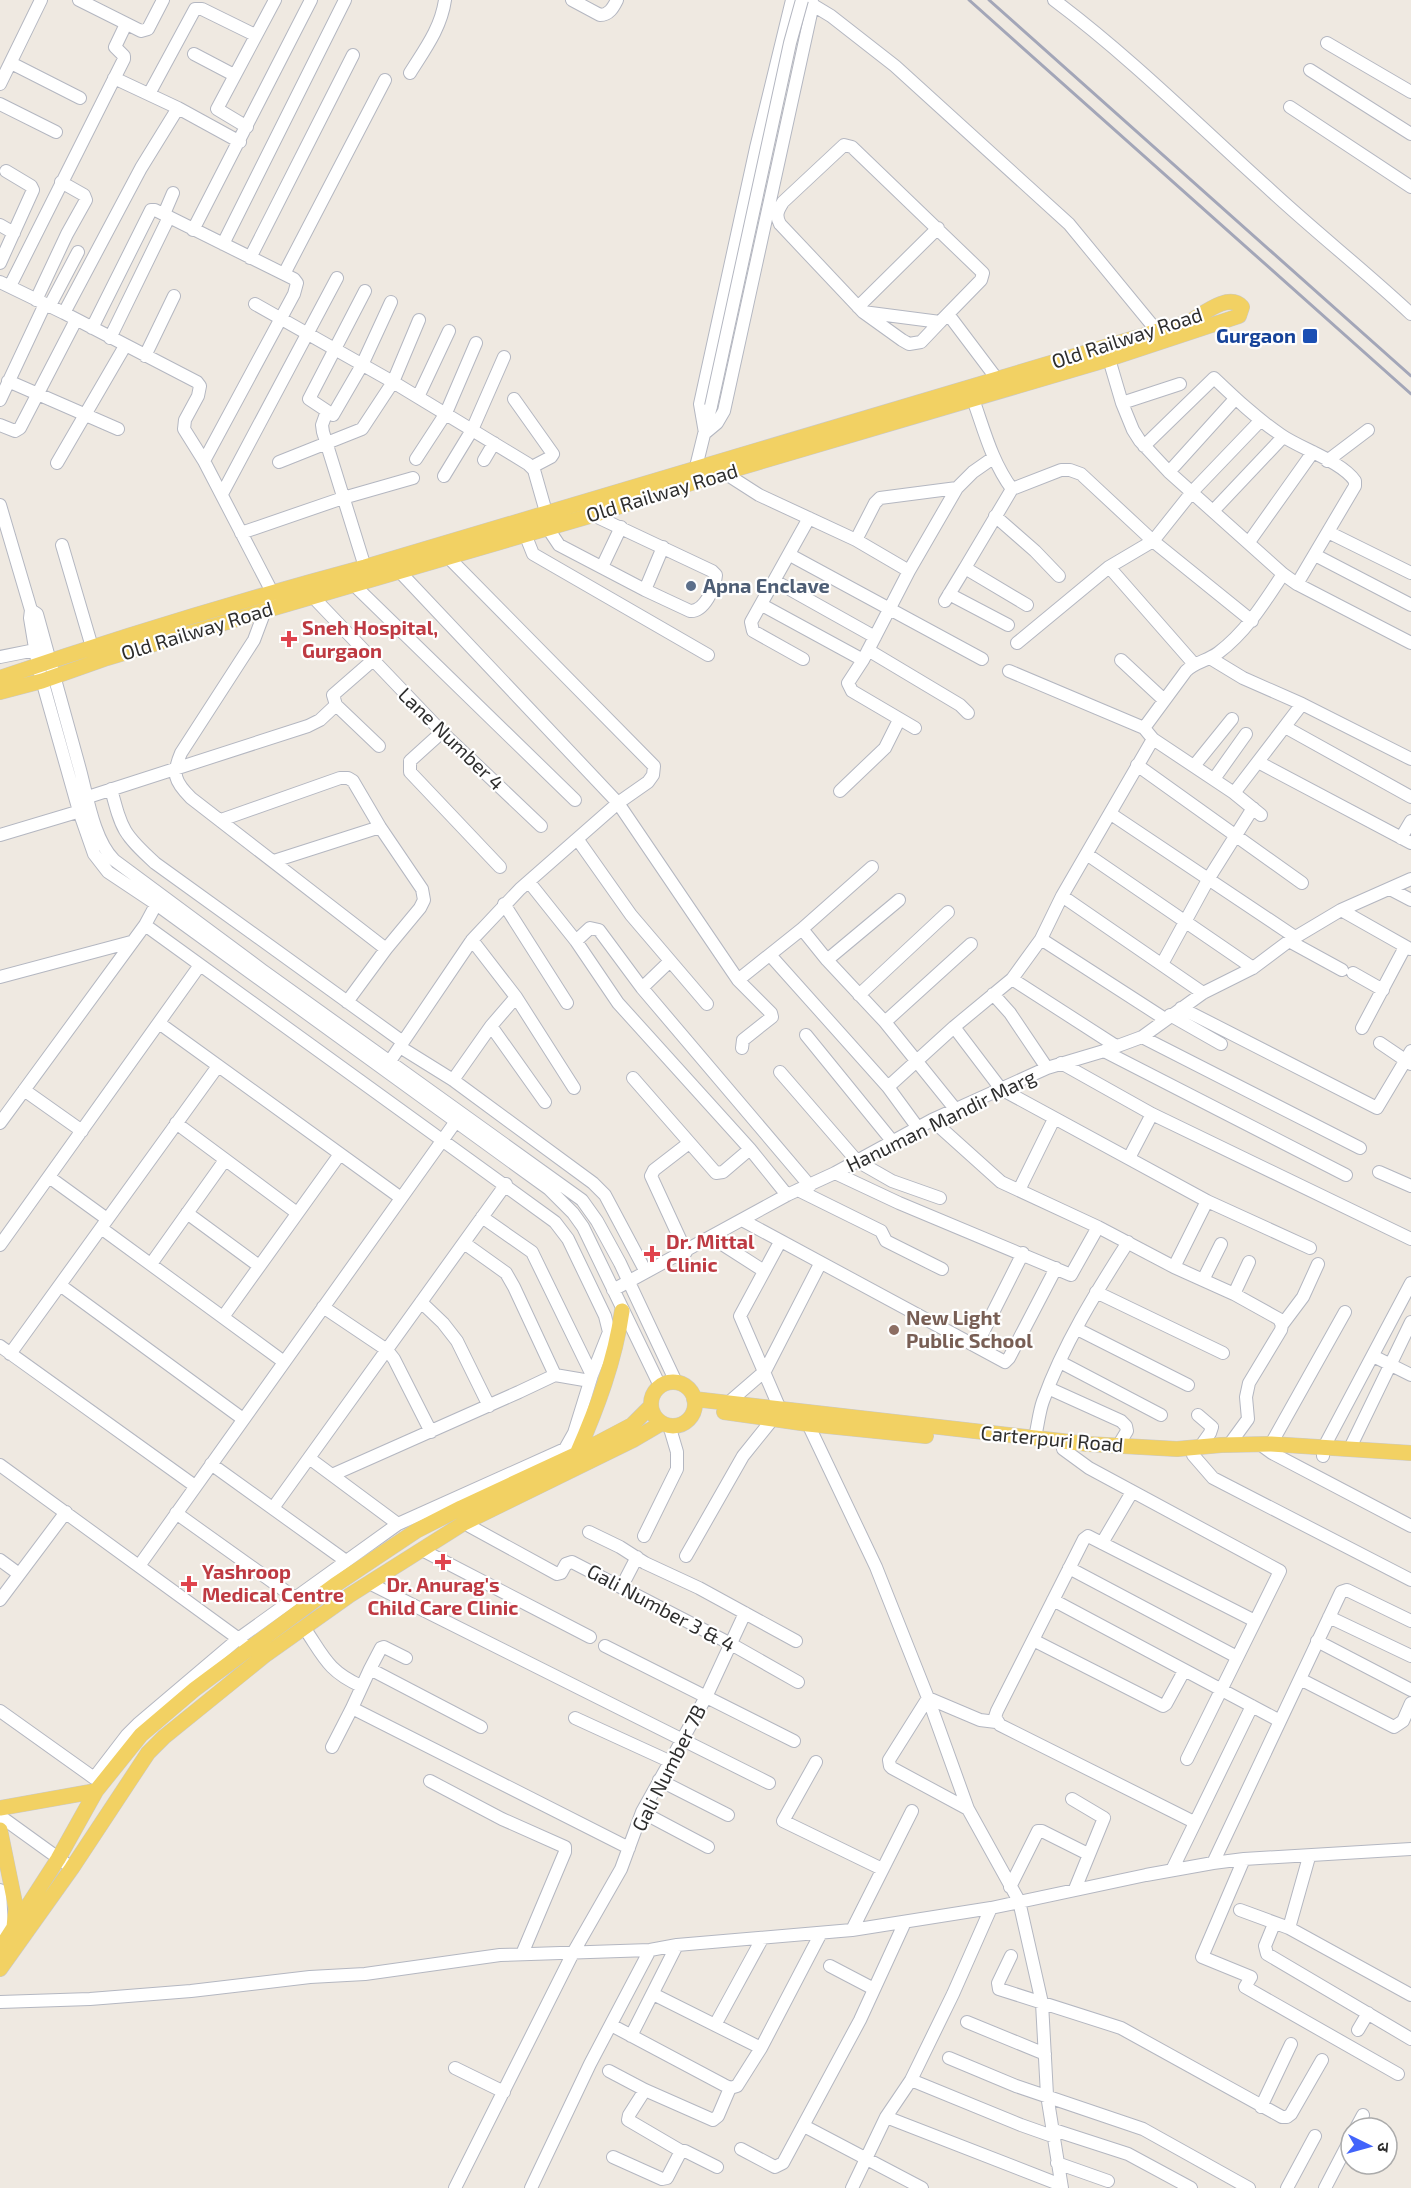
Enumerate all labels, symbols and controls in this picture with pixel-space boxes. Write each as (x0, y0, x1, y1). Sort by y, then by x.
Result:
street label: Old Railway Road (1048, 301, 1205, 373)
place label: Gurgaon (1216, 323, 1296, 347)
marker: Gurgaon (1301, 327, 1319, 345)
street label: Old Railway Road (583, 458, 740, 527)
place label: Apna Enclave (703, 573, 830, 597)
marker: Apna Enclave (684, 579, 698, 593)
street label: Old Railway Road (118, 596, 275, 665)
place label: Sneh Hospital, Gurgaon (302, 615, 438, 662)
marker: Sneh Hospital, Gurgaon (280, 630, 298, 648)
street label: Lane Number 4 (394, 682, 510, 795)
street label: Hanuman Mandir Marg (842, 1064, 1039, 1177)
place label: Dr. Mittal Clinic (666, 1229, 755, 1276)
marker: Dr. Mittal Clinic (643, 1245, 661, 1263)
place label: New Light Public School (906, 1305, 1033, 1352)
marker: New Light Public School (887, 1323, 901, 1337)
street label: Carterpuri Road (980, 1420, 1125, 1456)
marker: Dr. Anurag's Child Care Clinic (434, 1553, 452, 1571)
street label: Gali Number 3 & 4 (583, 1558, 739, 1656)
place label: Yashroop Medical Centre (202, 1559, 344, 1606)
place label: Dr. Anurag's Child Care Clinic (368, 1572, 518, 1619)
marker: Yashroop Medical Centre (180, 1575, 198, 1593)
street label: Gali Number 7B (626, 1700, 710, 1835)
north arrow (1339, 2116, 1399, 2176)
text: उ (1375, 2142, 1394, 2153)

